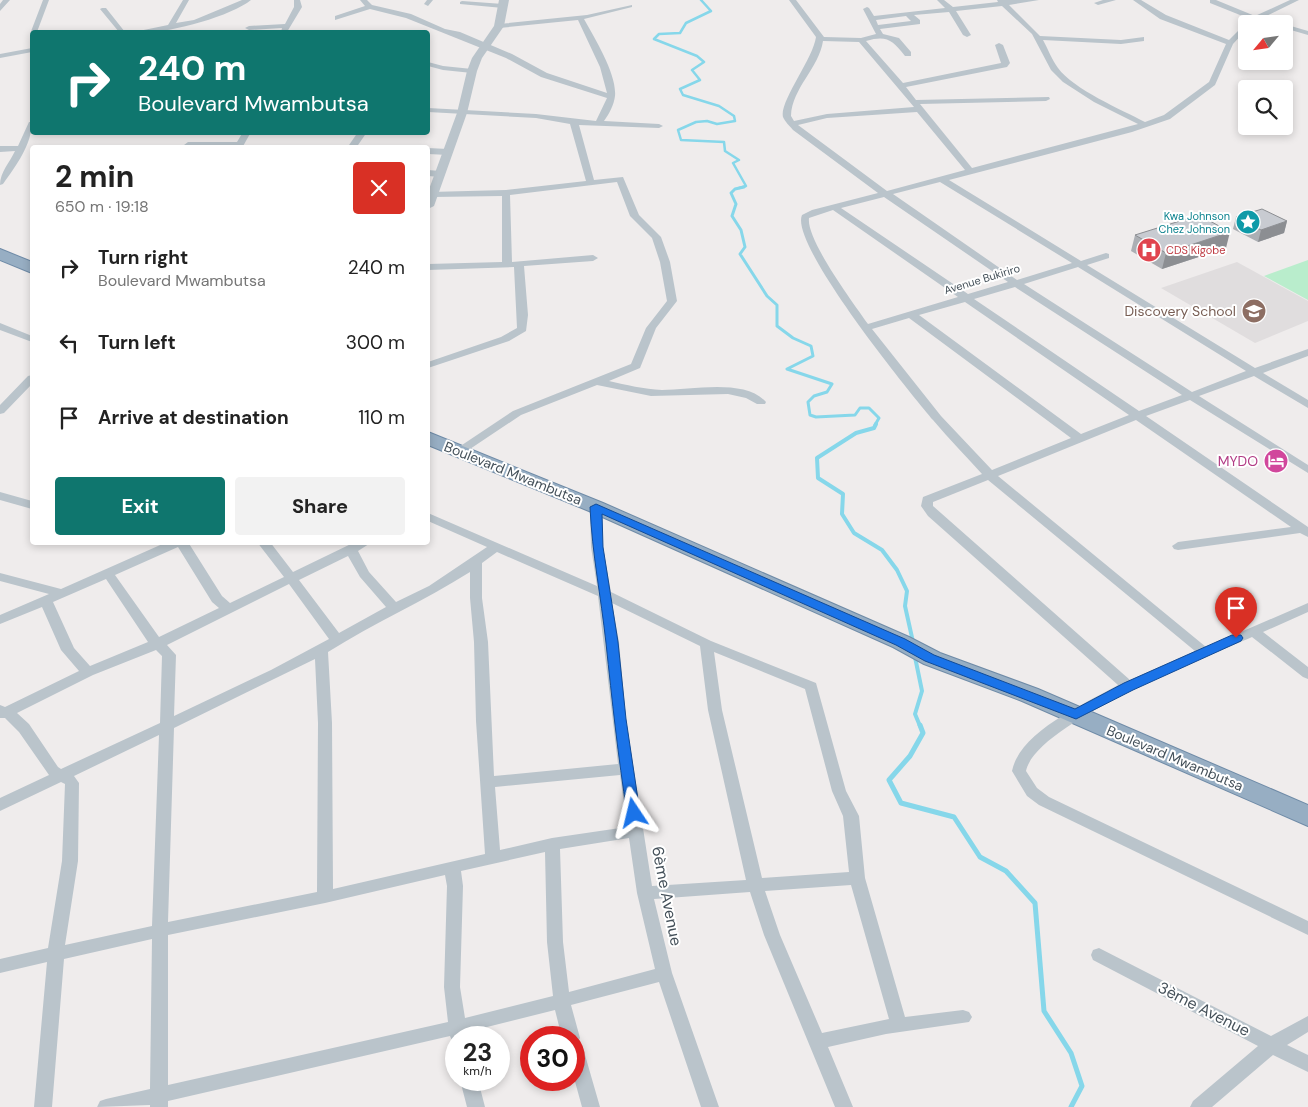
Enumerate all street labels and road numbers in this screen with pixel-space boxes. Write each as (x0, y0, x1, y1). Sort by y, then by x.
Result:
street label: Avenue Bukiriro (942, 261, 1022, 297)
street label: Boulevard Mwambutsa (442, 437, 584, 509)
street label: Boulevard Mwambutsa (1104, 721, 1246, 795)
street label: 6ème Avenue (647, 844, 687, 948)
street label: 3ème Avenue (1154, 977, 1254, 1041)

